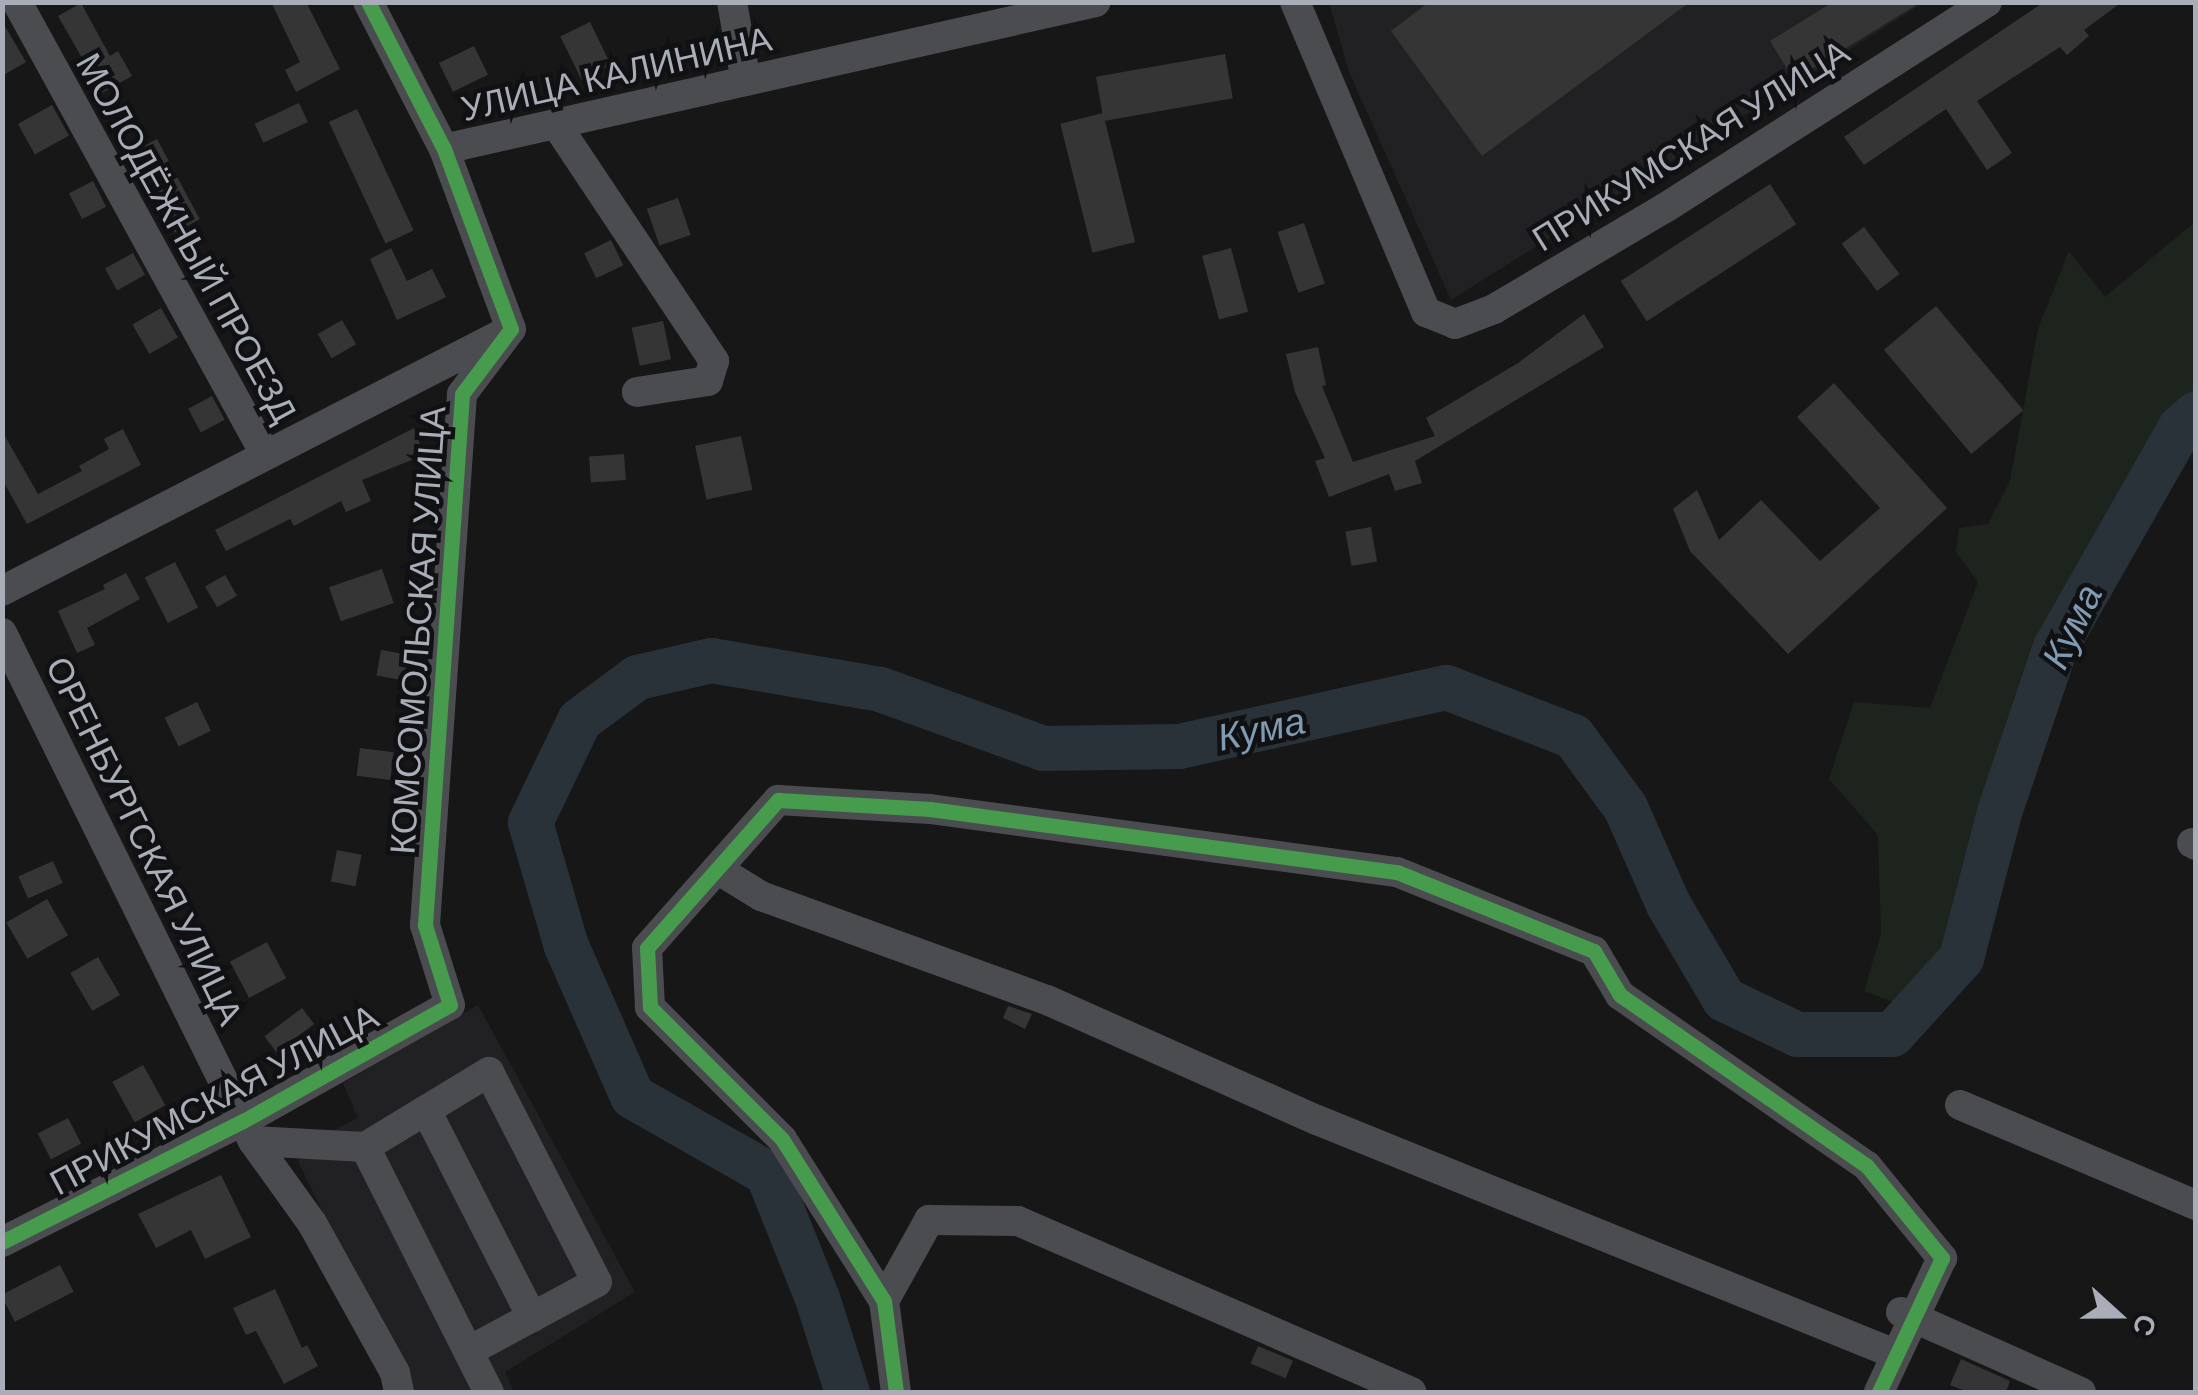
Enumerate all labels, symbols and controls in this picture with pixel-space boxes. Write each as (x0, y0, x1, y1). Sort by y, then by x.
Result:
street label: УЛИЦА КАЛИНИНА (457, 16, 775, 128)
street label: ПРИКУМСКАЯ УЛИЦА (1524, 29, 1856, 259)
street label: МОЛОДЁЖНЫЙ ПРОЕЗД (69, 45, 307, 429)
street label: КОМСОМОЛЬСКАЯ УЛИЦА (379, 405, 453, 855)
water label: Кума (2031, 576, 2111, 676)
street label: ОРЕНБУРГСКАЯ УЛИЦА (39, 649, 253, 1031)
water label: Кума (1213, 697, 1309, 759)
street label: ПРИКУМСКАЯ УЛИЦА (42, 994, 384, 1202)
north arrow (2068, 1265, 2168, 1365)
text: С (2127, 1310, 2166, 1341)

